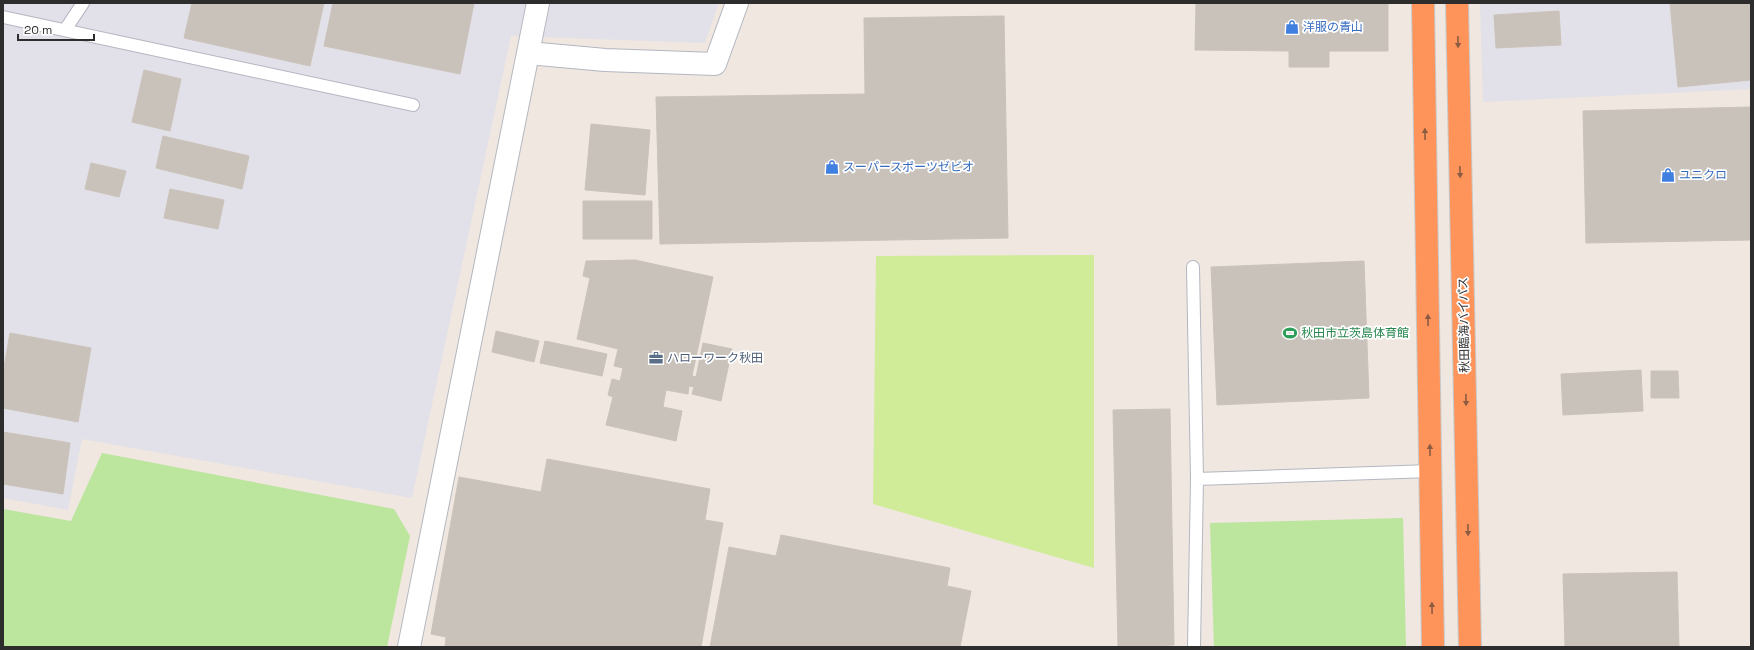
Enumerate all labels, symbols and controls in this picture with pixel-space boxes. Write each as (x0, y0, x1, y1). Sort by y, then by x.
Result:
scale bar (18, 16, 94, 42)
shop icon: 洋服の青山 (1284, 19, 1300, 35)
place label: 洋服の青山 (1303, 19, 1363, 35)
text: 20 m (24, 22, 52, 38)
one-way arrow (1455, 36, 1461, 49)
one-way arrow (1422, 127, 1428, 140)
shop icon: スーパースポーツゼビオ (824, 159, 840, 175)
place label: スーパースポーツゼビオ (843, 159, 974, 175)
one-way arrow (1457, 166, 1463, 179)
shop icon: ユニクロ (1660, 167, 1676, 183)
place label: ユニクロ (1679, 167, 1727, 183)
street label: 秋田臨海バイパス (1455, 277, 1473, 373)
one-way arrow (1425, 313, 1431, 326)
sports icon: 秋田市立茨島体育館 (1282, 325, 1298, 341)
place label: 秋田市立茨島体育館 (1301, 325, 1409, 341)
office icon: ハローワーク秋田 (648, 350, 664, 366)
place label: ハローワーク秋田 (667, 350, 763, 366)
one-way arrow (1463, 394, 1469, 407)
one-way arrow (1427, 443, 1433, 456)
one-way arrow (1465, 524, 1471, 537)
one-way arrow (1429, 601, 1435, 614)

